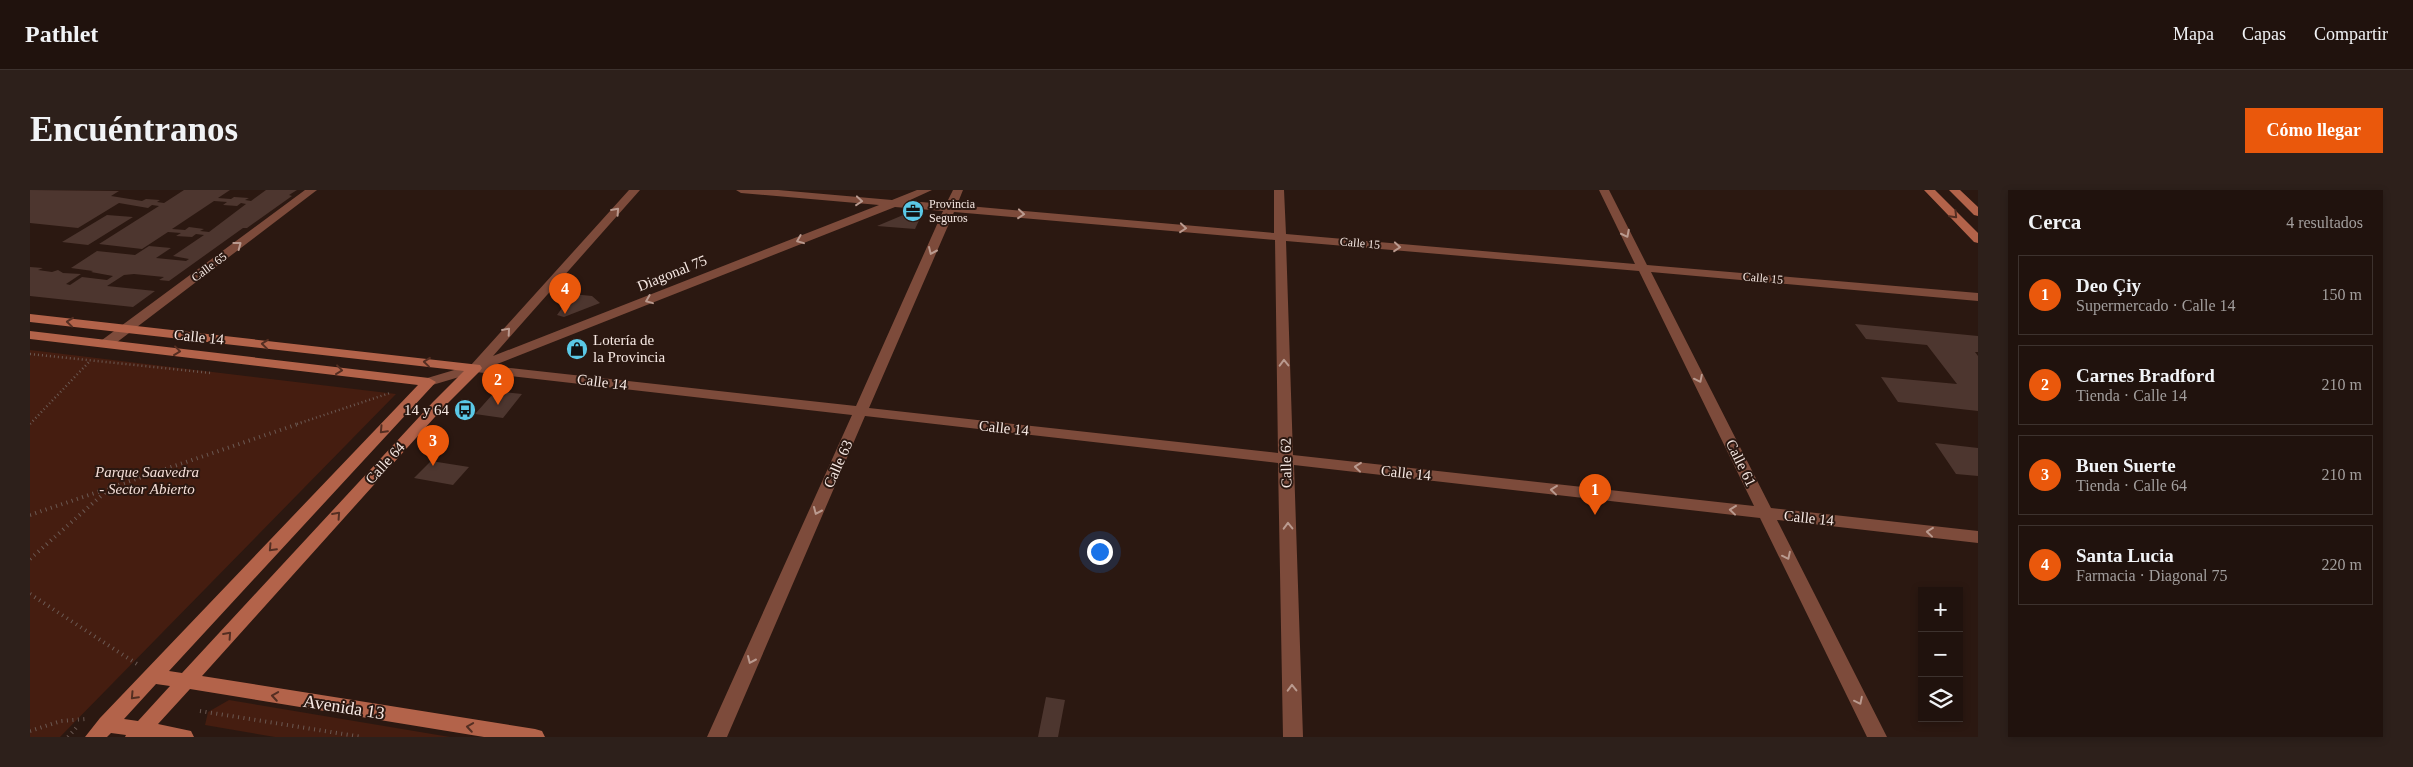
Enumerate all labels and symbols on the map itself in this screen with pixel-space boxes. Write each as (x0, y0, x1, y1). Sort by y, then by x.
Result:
one-way arrow (856, 195, 864, 206)
place label: Provincia Seguros (929, 197, 976, 225)
office icon: Provincia Seguros (901, 199, 925, 223)
one-way arrow (610, 207, 619, 216)
one-way arrow (1018, 208, 1026, 219)
one-way arrow (1948, 209, 1957, 218)
one-way arrow (1179, 222, 1187, 233)
one-way arrow (1620, 228, 1630, 237)
one-way arrow (796, 234, 805, 244)
street label: Calle 15 (1339, 234, 1381, 252)
one-way arrow (1394, 241, 1402, 252)
one-way arrow (232, 242, 242, 251)
one-way arrow (928, 246, 938, 255)
street label: Calle 65 (189, 249, 229, 285)
street label: Diagonal 75 (635, 252, 709, 294)
street label: Calle 15 (1742, 269, 1784, 287)
pin: 4 (549, 273, 581, 314)
one-way arrow (645, 294, 654, 304)
one-way arrow (65, 317, 73, 328)
street label: Calle 14 (173, 326, 225, 348)
one-way arrow (501, 328, 510, 337)
place label: Lotería de la Provincia (593, 332, 665, 365)
shop icon: Lotería de la Provincia (565, 337, 589, 361)
one-way arrow (261, 339, 269, 350)
one-way arrow (173, 346, 181, 356)
one-way arrow (422, 357, 430, 368)
one-way arrow (1278, 359, 1289, 367)
one-way arrow (335, 364, 343, 375)
pin: 2 (482, 364, 514, 405)
street label: Calle 14 (576, 371, 628, 393)
one-way arrow (1692, 374, 1703, 383)
bus stop icon: 14 y 64 (453, 398, 477, 422)
place label: 14 y 64 (404, 402, 450, 418)
street label: Calle 14 (978, 417, 1030, 439)
one-way arrow (380, 424, 389, 433)
pin: 3 (417, 425, 449, 466)
street label: Calle 61 (1723, 437, 1759, 489)
street label: Calle 63 (820, 438, 856, 490)
street label: Calle 62 (1278, 438, 1294, 488)
street label: Calle 64 (362, 439, 408, 487)
one-way arrow (1354, 462, 1362, 473)
street label: Calle 14 (1380, 462, 1432, 484)
park label: Parque Saavedra - Sector Abierto (94, 464, 199, 497)
pin: 1 (1579, 474, 1611, 515)
one-way arrow (1550, 485, 1558, 496)
one-way arrow (1729, 505, 1737, 516)
one-way arrow (812, 507, 822, 515)
street label: Calle 14 (1783, 507, 1835, 529)
one-way arrow (331, 512, 340, 521)
one-way arrow (1282, 522, 1293, 530)
one-way arrow (1925, 527, 1933, 538)
your location (1087, 539, 1113, 565)
one-way arrow (269, 543, 278, 552)
one-way arrow (1781, 551, 1791, 560)
one-way arrow (222, 632, 231, 641)
one-way arrow (747, 655, 758, 664)
one-way arrow (1286, 684, 1297, 692)
one-way arrow (131, 690, 140, 699)
one-way arrow (270, 691, 279, 701)
street label: Avenida 13 (302, 691, 386, 723)
one-way arrow (1853, 696, 1863, 705)
one-way arrow (465, 722, 474, 732)

